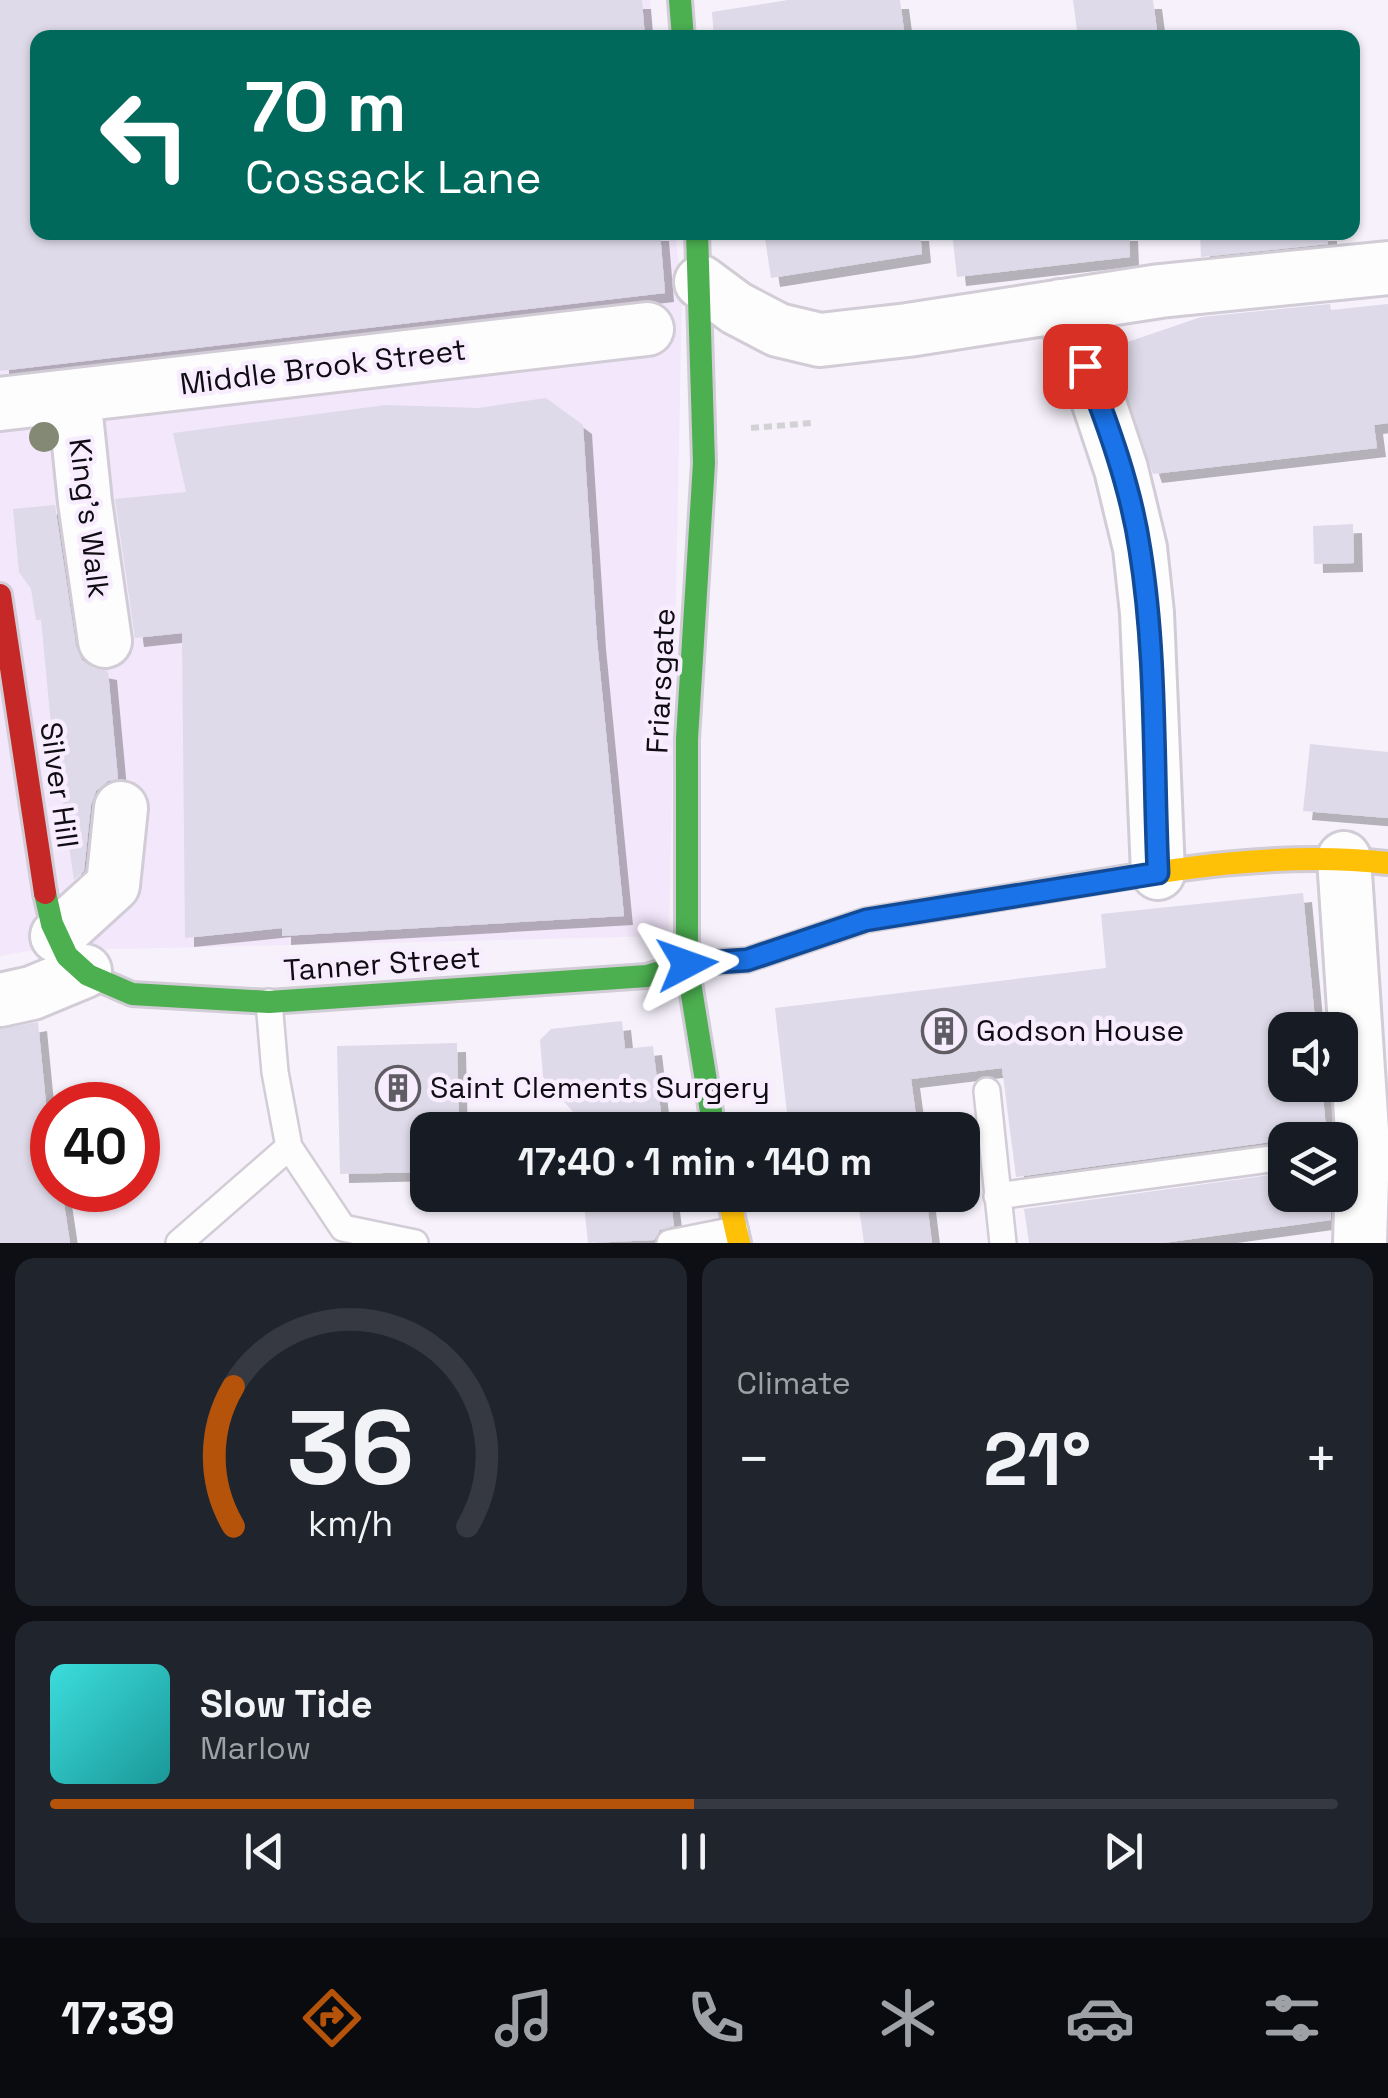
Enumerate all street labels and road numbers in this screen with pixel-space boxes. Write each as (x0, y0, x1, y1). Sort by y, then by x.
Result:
street label: Middle Brook Street (178, 330, 468, 403)
street label: King's Walk (60, 436, 119, 600)
street label: Friarsgate (637, 607, 684, 755)
street label: Silver Hill (31, 719, 88, 851)
street label: Tanner Street (282, 937, 482, 990)

